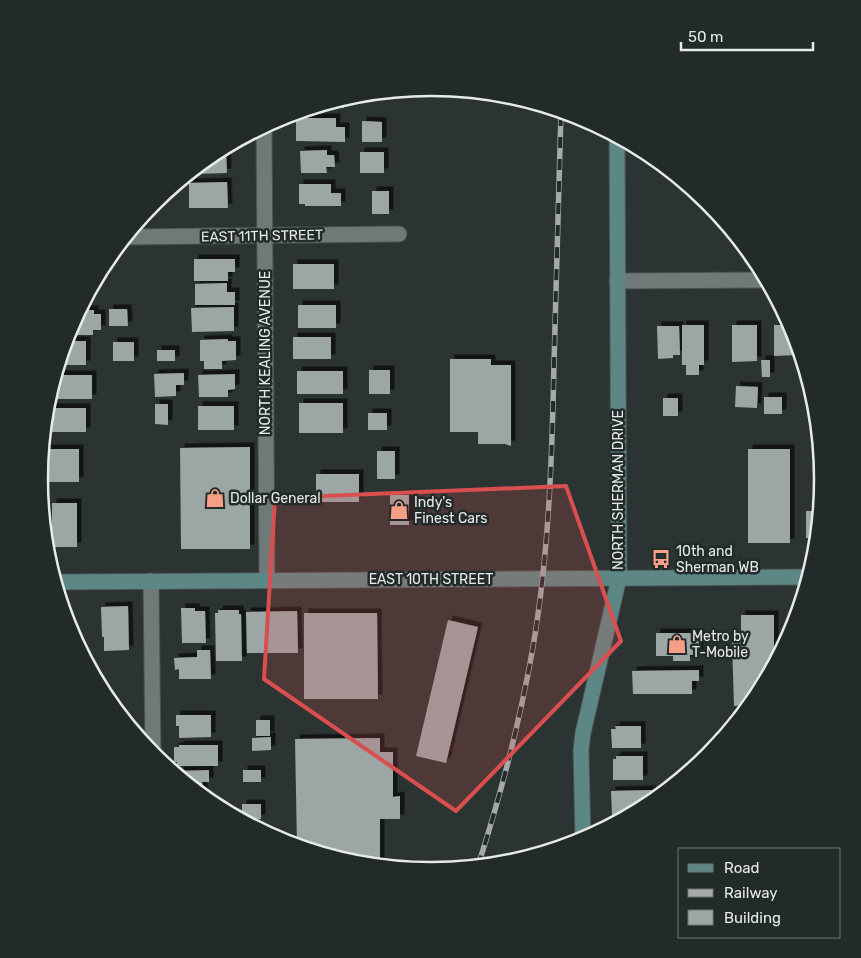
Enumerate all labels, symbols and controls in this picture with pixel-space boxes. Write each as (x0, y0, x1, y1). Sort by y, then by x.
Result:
scale bar (681, 20, 814, 52)
text: 50 m (688, 28, 723, 46)
street label: EAST 11TH STREET (201, 226, 323, 246)
street label: NORTH KEALING AVENUE (257, 271, 274, 435)
street label: NORTH SHERMAN DRIVE (610, 410, 627, 570)
shop icon: Dollar General (204, 487, 226, 509)
place label: Dollar General (230, 490, 321, 507)
place label: Indy's Finest Cars (414, 494, 487, 527)
shop icon: Indy's Finest Cars (388, 499, 410, 521)
place label: 10th and Sherman WB (676, 543, 759, 576)
bus stop icon: 10th and Sherman WB (650, 548, 672, 570)
street label: EAST 10TH STREET (369, 571, 493, 588)
place label: Metro by T-Mobile (692, 628, 749, 661)
shop icon: Metro by T-Mobile (666, 633, 688, 655)
legend (678, 848, 841, 938)
text: Road (724, 859, 760, 877)
text: Railway (724, 884, 778, 902)
text: Building (724, 909, 781, 927)

